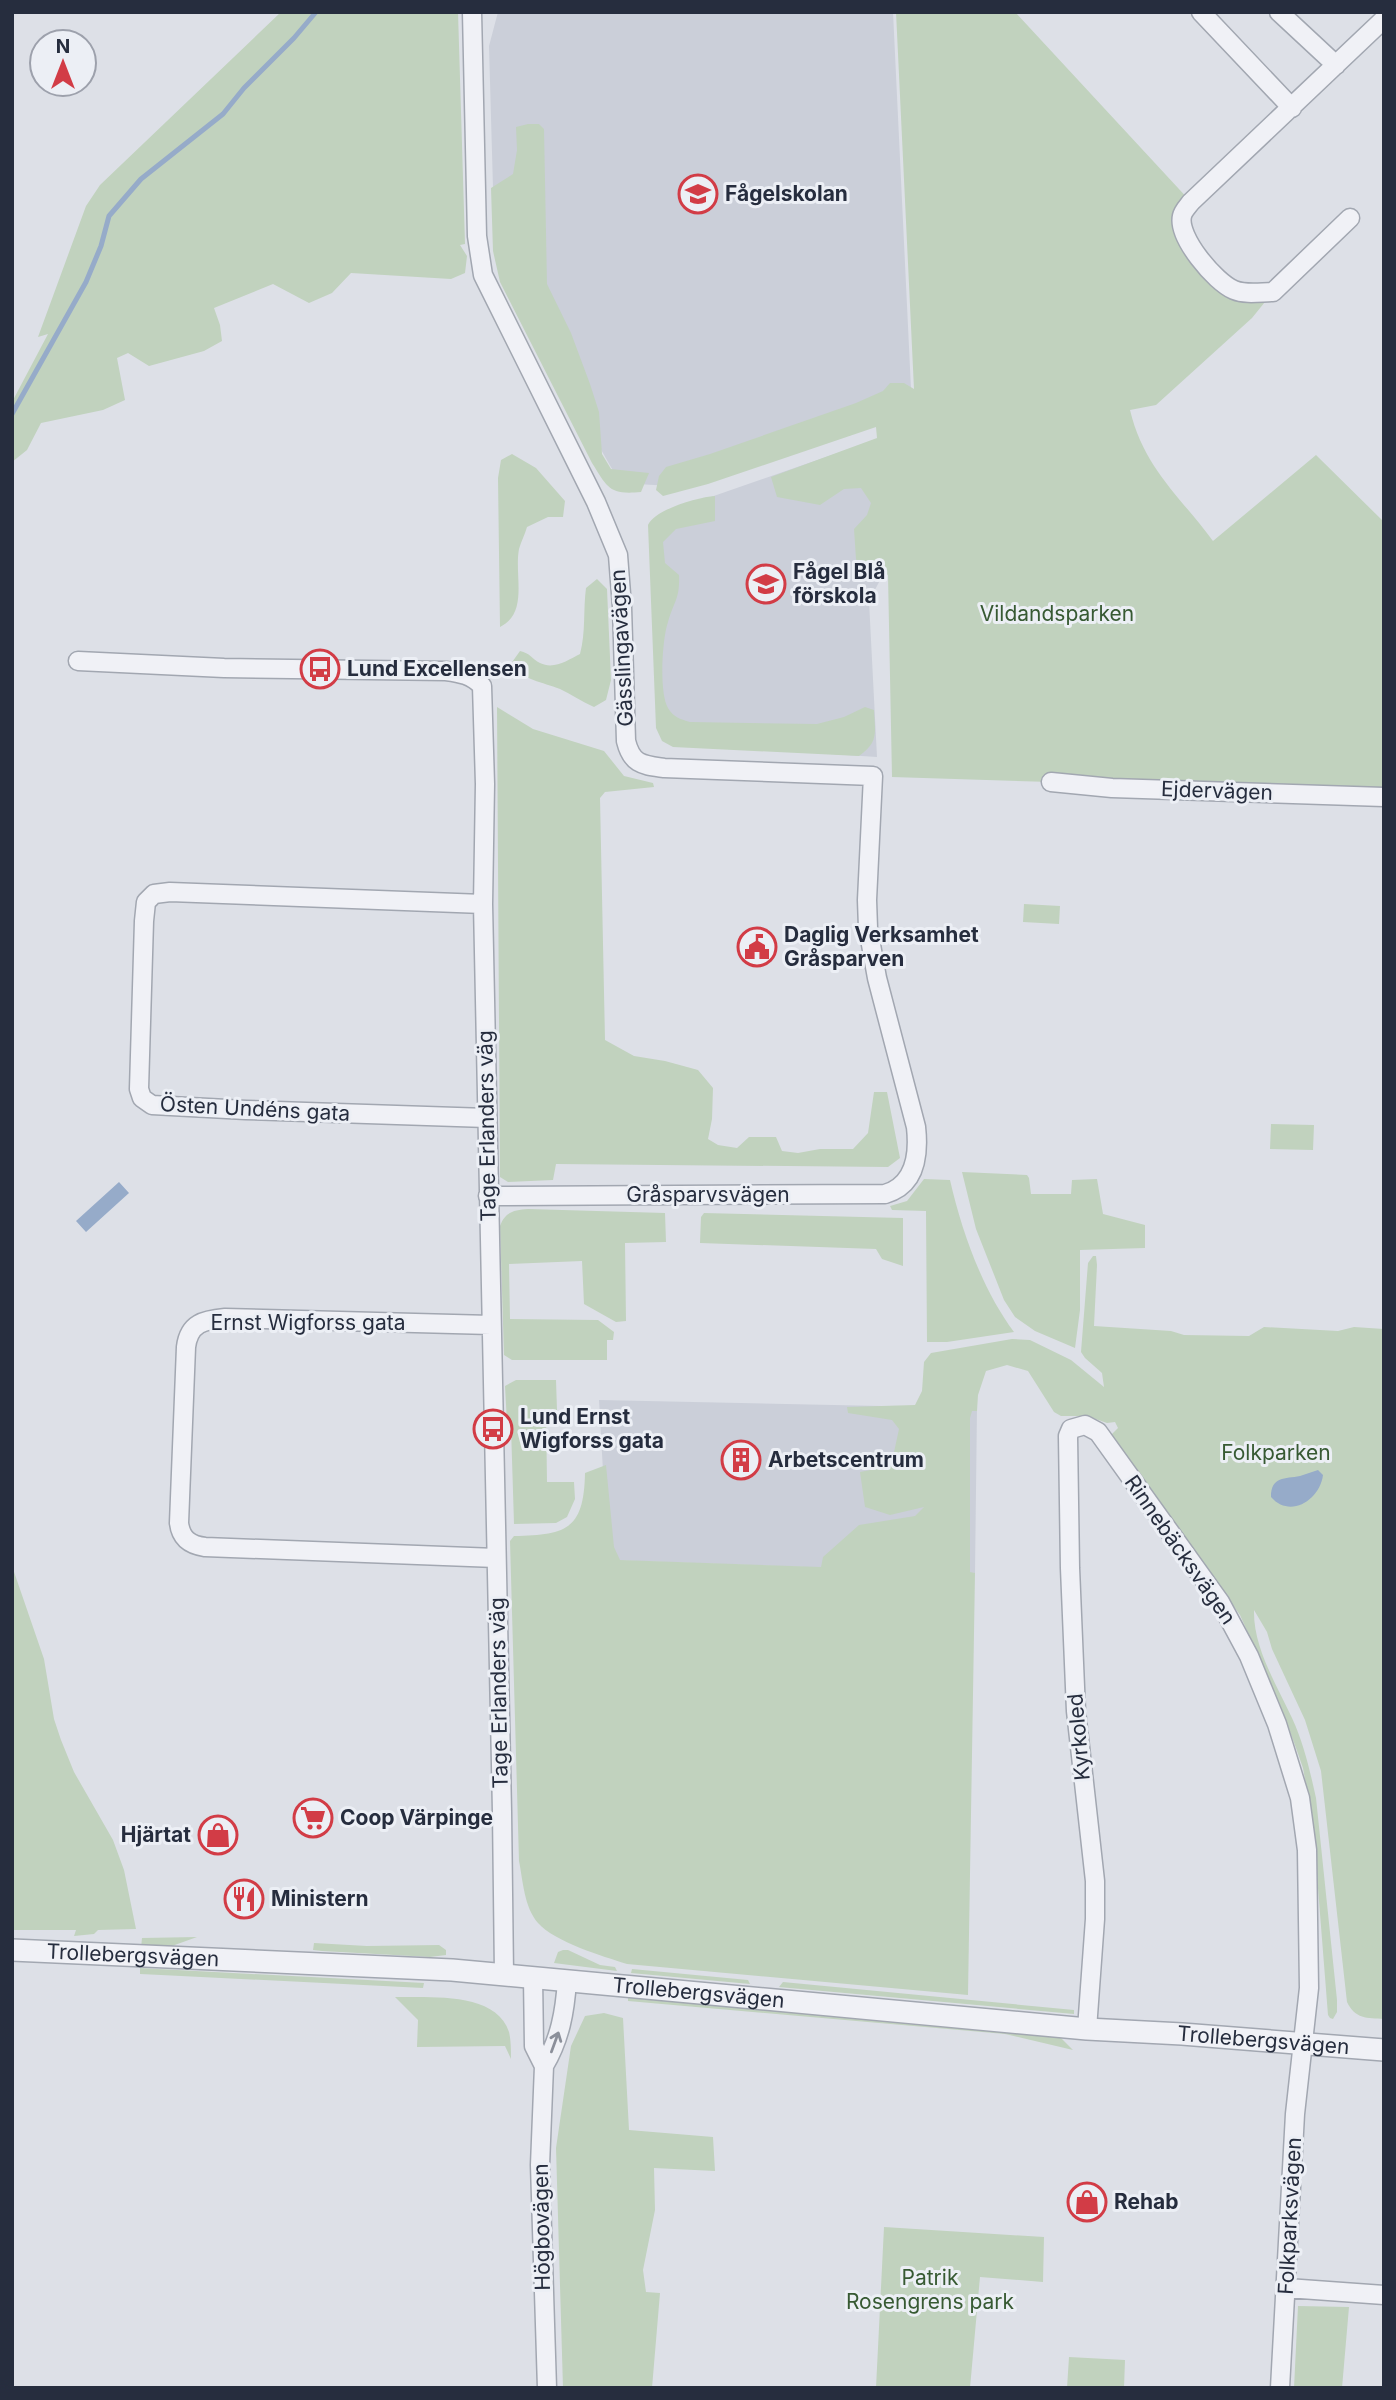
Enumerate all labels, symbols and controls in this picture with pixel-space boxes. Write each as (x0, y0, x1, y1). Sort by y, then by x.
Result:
north arrow (28, 28, 98, 98)
text: N (56, 35, 70, 58)
school or university icon: Fågelskolan (677, 173, 719, 215)
place label: Fågelskolan (725, 181, 848, 206)
place label: Fågel Blå förskola (793, 559, 885, 608)
school or university icon: Fågel Blå förskola (745, 563, 787, 605)
street label: Gässlingavägen (605, 569, 638, 727)
park label: Vildandsparken (980, 601, 1134, 626)
bus stop icon: Lund Excellensen (299, 648, 341, 690)
place label: Lund Excellensen (347, 656, 527, 681)
street label: Ejdervägen (1161, 776, 1273, 805)
place label: Daglig Verksamhet Gråsparven (784, 922, 979, 971)
public building icon: Daglig Verksamhet Gråsparven (736, 926, 778, 968)
street label: Tage Erlanders väg (472, 1030, 501, 1222)
street label: Östen Undéns gata (159, 1091, 351, 1126)
street label: Gråsparvsvägen (626, 1182, 790, 1207)
street label: Ernst Wigforss gata (211, 1310, 405, 1335)
place label: Lund Ernst Wigforss gata (520, 1404, 664, 1453)
bus stop icon: Lund Ernst Wigforss gata (472, 1408, 514, 1450)
building icon: Arbetscentrum (720, 1439, 762, 1481)
park label: Folkparken (1221, 1440, 1331, 1465)
place label: Arbetscentrum (768, 1447, 924, 1472)
street label: Rinnebäcksvägen (1120, 1470, 1241, 1629)
street label: Tage Erlanders väg (484, 1597, 513, 1789)
street label: Kyrkoled (1062, 1693, 1095, 1782)
supermarket icon: Coop Värpinge (292, 1797, 334, 1839)
place label: Coop Värpinge (340, 1805, 493, 1830)
shop icon: Hjärtat (197, 1814, 239, 1856)
place label: Hjärtat (121, 1822, 191, 1847)
restaurant icon: Ministern (223, 1878, 265, 1920)
place label: Ministern (271, 1886, 369, 1911)
street label: Trollebergsvägen (46, 1939, 220, 1971)
street label: Trollebergsvägen (611, 1972, 786, 2013)
street label: Trollebergsvägen (1176, 2021, 1351, 2059)
one-way arrow (550, 2032, 562, 2053)
street label: Folkparksvägen (1273, 2137, 1306, 2295)
street label: Högbovägen (528, 2163, 555, 2291)
shop icon: Rehab (1066, 2181, 1108, 2223)
place label: Rehab (1114, 2189, 1179, 2214)
park label: Patrik Rosengrens park (846, 2265, 1015, 2314)

